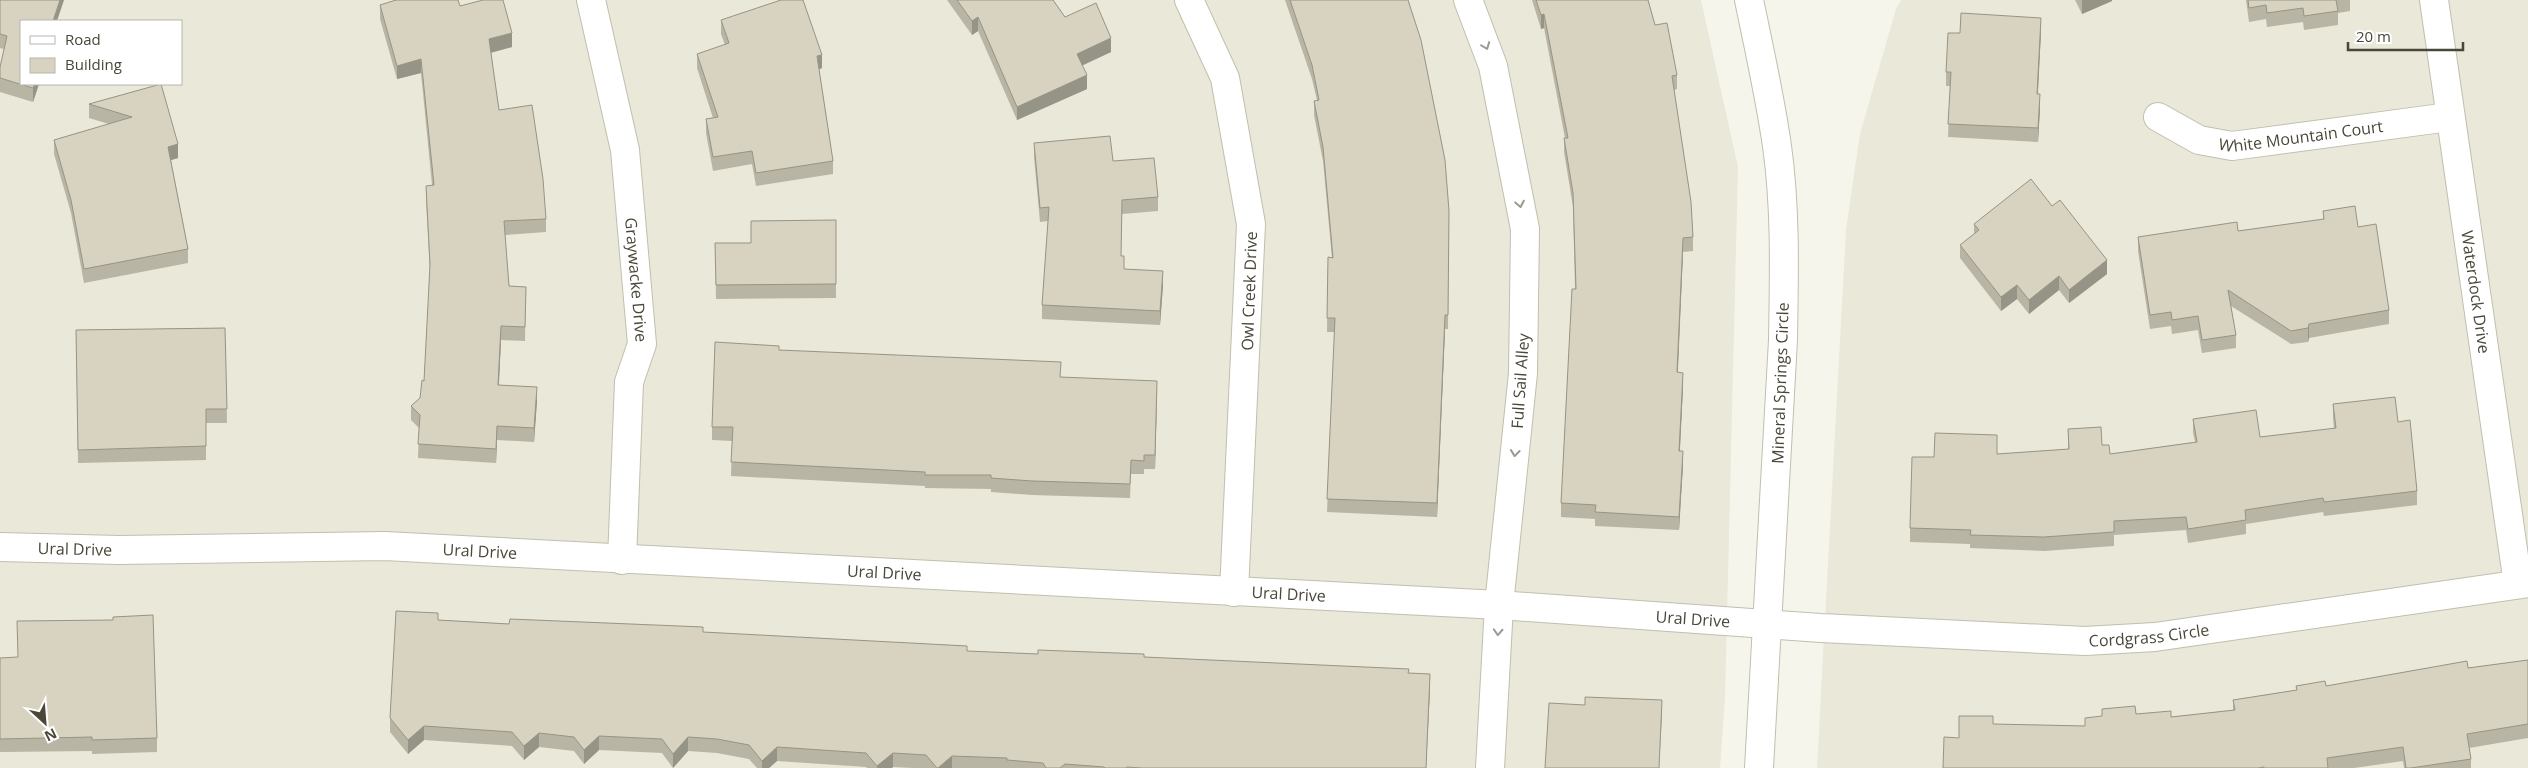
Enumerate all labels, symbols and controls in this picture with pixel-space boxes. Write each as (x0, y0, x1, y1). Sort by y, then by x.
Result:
legend (20, 20, 182, 85)
scale bar (2348, 20, 2463, 52)
text: 20 m (2356, 26, 2391, 46)
text: Road (65, 29, 101, 49)
one-way arrow (1480, 41, 1490, 49)
text: Building (65, 54, 122, 74)
street label: White Mountain Court (2217, 115, 2385, 157)
one-way arrow (1514, 200, 1525, 208)
street label: Graywacke Drive (620, 217, 653, 343)
street label: Waterdock Drive (2456, 229, 2496, 355)
street label: Owl Creek Drive (1236, 231, 1262, 351)
street label: Mineral Springs Circle (1766, 302, 1794, 464)
street label: Full Sail Alley (1506, 332, 1534, 429)
one-way arrow (1510, 449, 1521, 457)
street label: Ural Drive (37, 537, 113, 561)
street label: Ural Drive (442, 538, 518, 564)
street label: Ural Drive (846, 559, 922, 585)
street label: Ural Drive (1251, 581, 1326, 607)
street label: Ural Drive (1655, 605, 1731, 632)
street label: Cordgrass Circle (2088, 618, 2211, 652)
one-way arrow (1492, 629, 1503, 637)
north arrow (20, 698, 70, 748)
text: N (42, 724, 60, 746)

